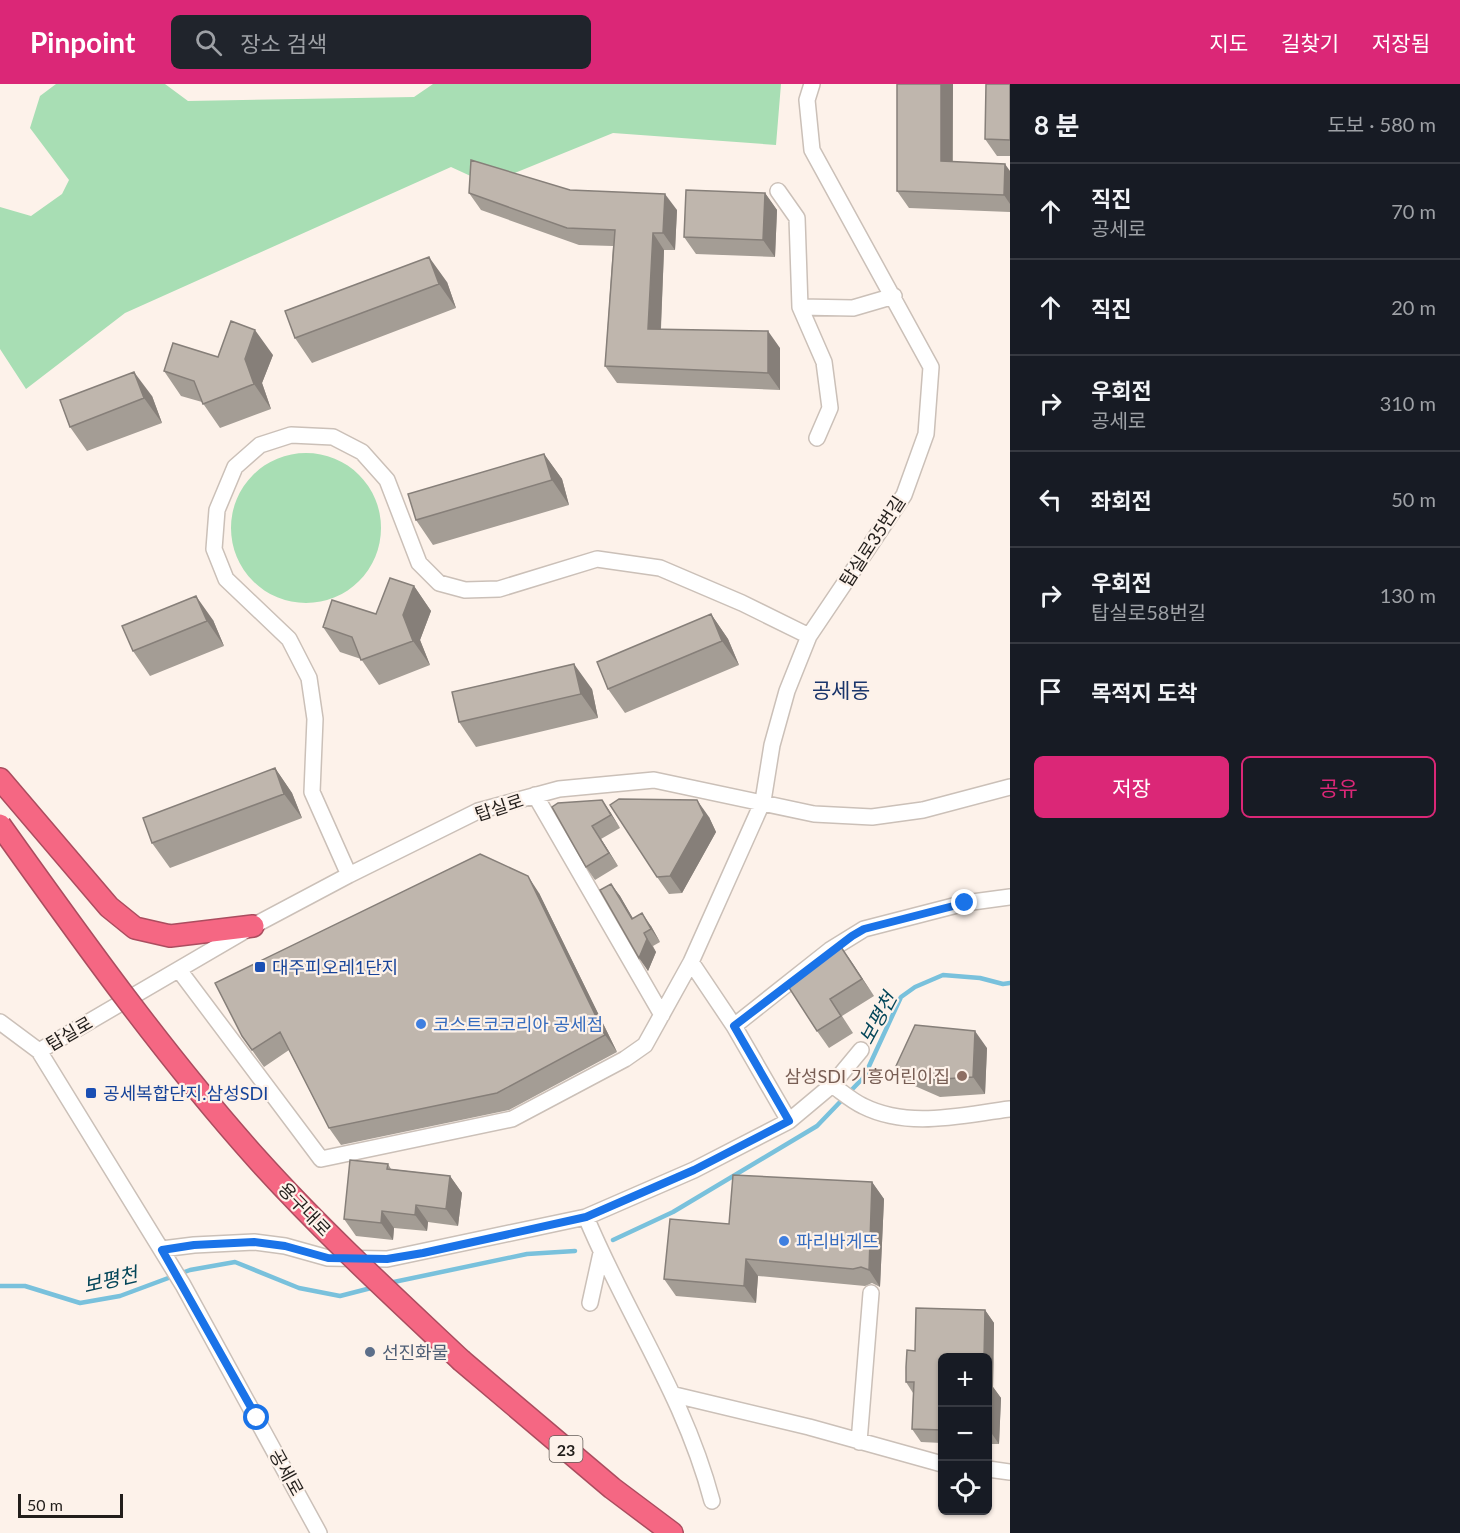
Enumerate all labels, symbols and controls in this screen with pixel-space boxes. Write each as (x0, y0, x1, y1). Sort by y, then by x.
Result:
search box (171, 15, 591, 69)
text: Pinpoint (30, 25, 135, 59)
icon: search (192, 26, 225, 59)
text: 장소 검색 (240, 30, 327, 57)
text: 지도 (1209, 30, 1248, 55)
text: 길찾기 (1281, 30, 1339, 55)
text: 저장됨 (1372, 30, 1430, 55)
text: 8 분 (1034, 109, 1079, 141)
text: 도보 · 580 m (1327, 112, 1436, 136)
text: 직진 (1091, 185, 1131, 212)
icon: ahead (1034, 195, 1067, 228)
text: 70 m (1391, 199, 1436, 223)
text: 공세로 (1091, 216, 1146, 240)
icon: ahead (1034, 291, 1067, 324)
text: 직진 (1091, 295, 1131, 322)
text: 20 m (1391, 295, 1436, 319)
text: 우회전 (1091, 377, 1152, 404)
icon: right (1034, 387, 1067, 420)
text: 310 m (1380, 391, 1436, 415)
text: 공세로 (1091, 408, 1146, 432)
icon: left (1034, 483, 1067, 516)
text: 좌회전 (1091, 487, 1152, 514)
text: 50 m (1391, 487, 1436, 511)
street label: 탑실로35번길 (835, 492, 909, 590)
text: 우회전 (1091, 569, 1152, 596)
icon: right (1034, 579, 1067, 612)
text: 130 m (1380, 583, 1436, 607)
text: 탑실로58번길 (1091, 600, 1206, 624)
icon: arrive (1034, 675, 1067, 708)
district label: 공세동 (812, 677, 870, 702)
text: 목적지 도착 (1091, 679, 1198, 706)
button: 저장 (1034, 756, 1229, 818)
button: 공유 (1241, 756, 1436, 818)
street label: 탑실로 (472, 789, 526, 825)
route end (951, 889, 977, 915)
place label: 대주피오레1단지 (272, 956, 398, 978)
marker: 대주피오레1단지 (253, 960, 267, 974)
water label: 보평천 (853, 986, 902, 1048)
street label: 탑실로 (42, 1011, 96, 1055)
place label: 코스트코코리아 공세점 (433, 1013, 603, 1035)
marker: 코스트코코리아 공세점 (414, 1017, 428, 1031)
place label: 삼성SDI 기흥어린이집 (784, 1065, 950, 1087)
marker: 삼성SDI 기흥어린이집 (955, 1069, 969, 1083)
place label: 공세복합단지.삼성SDI (103, 1082, 268, 1104)
marker: 공세복합단지.삼성SDI (84, 1086, 98, 1100)
street label: 용구대로 (274, 1178, 336, 1240)
place label: 파리바게뜨 (796, 1230, 879, 1252)
marker: 파리바게뜨 (777, 1234, 791, 1248)
water label: 보평천 (80, 1261, 142, 1297)
place label: 선진화물 (382, 1341, 448, 1363)
marker: 선진화물 (363, 1345, 377, 1359)
map controls (938, 1353, 992, 1515)
button: + (938, 1353, 992, 1407)
route start (243, 1404, 269, 1430)
button: − (938, 1407, 992, 1461)
road number: 23 (550, 1436, 582, 1462)
street label: 공세로 (265, 1445, 309, 1499)
button: locate (938, 1461, 992, 1515)
scale bar (18, 1491, 123, 1518)
text: 50 m (27, 1495, 63, 1514)

